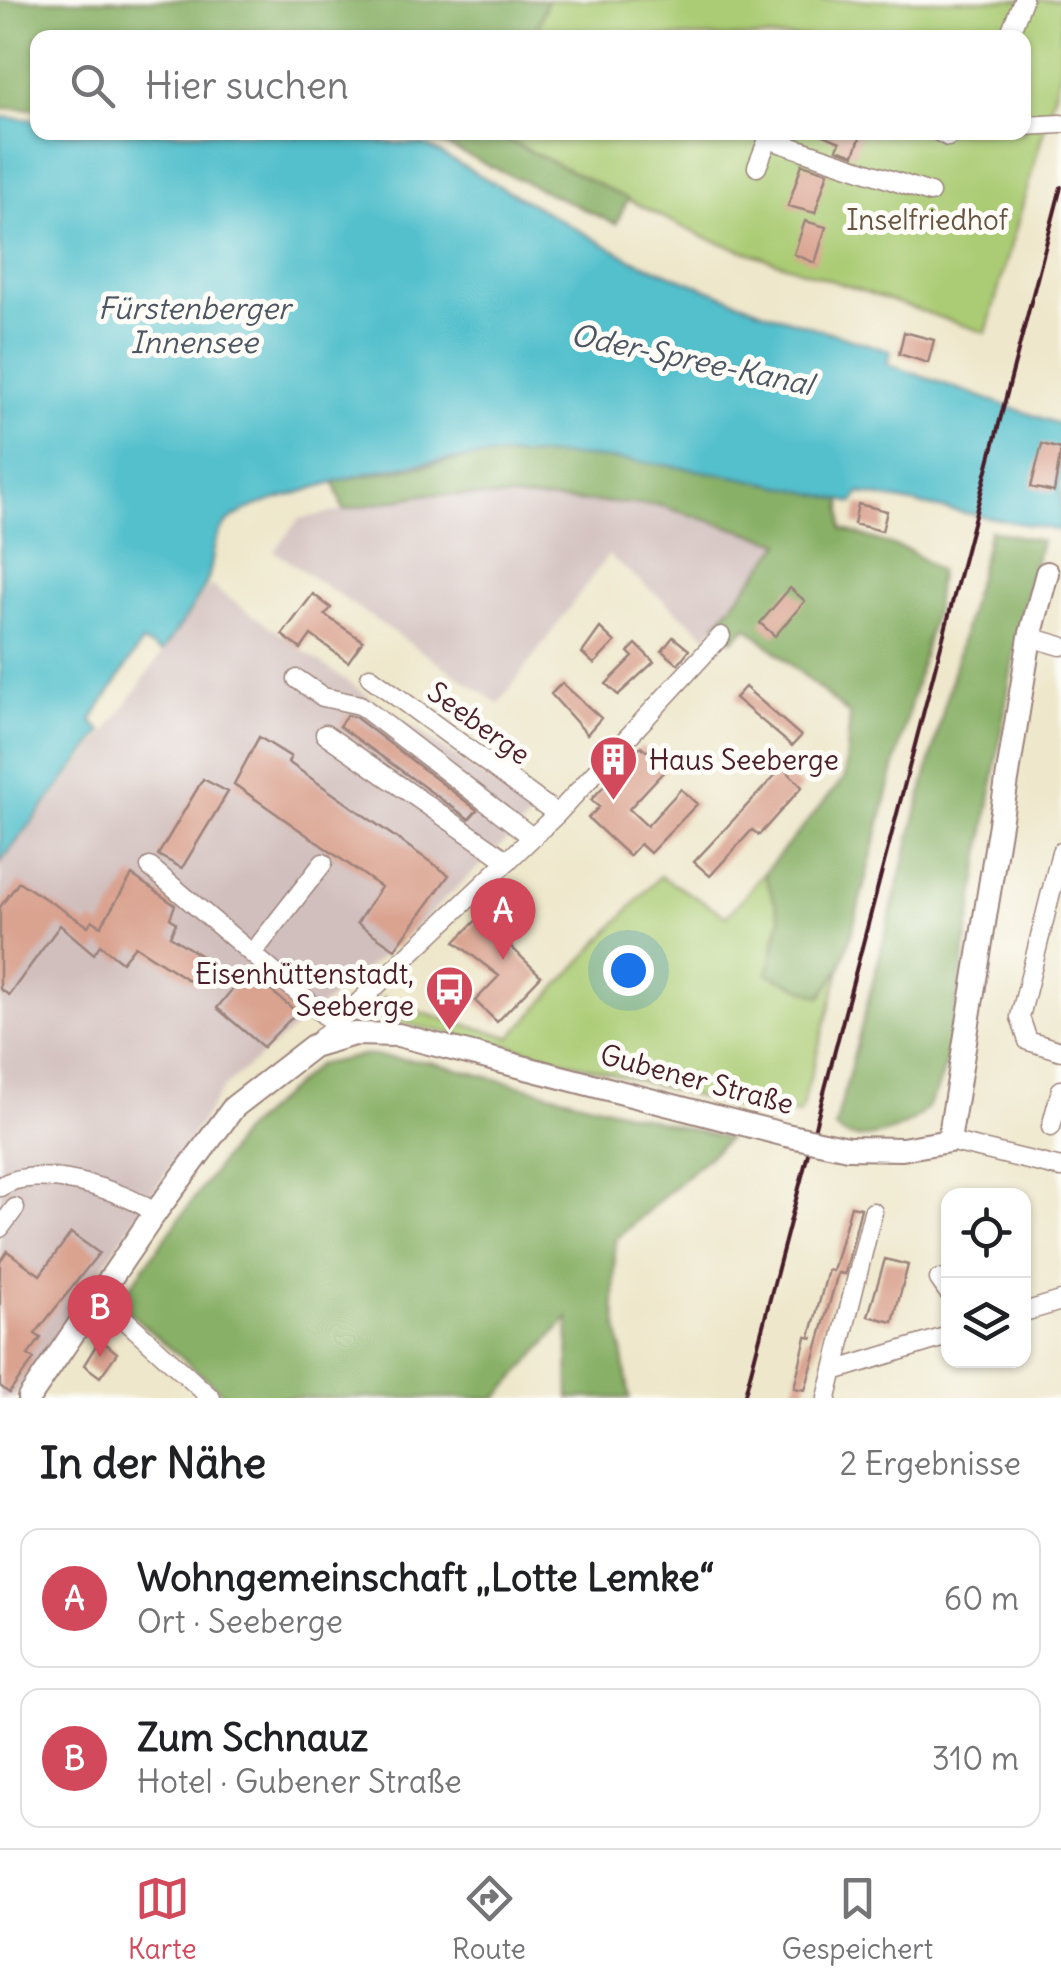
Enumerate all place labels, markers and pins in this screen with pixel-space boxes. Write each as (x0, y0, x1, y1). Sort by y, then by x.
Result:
building icon: Haus Seeberge (588, 734, 640, 802)
place label: Haus Seeberge (649, 742, 839, 778)
pin: A (470, 878, 536, 960)
place label: Eisenhüttenstadt, Seeberge (195, 956, 414, 1024)
bus stop icon: Eisenhüttenstadt, Seeberge (423, 964, 475, 1032)
pin: B (68, 1274, 132, 1357)

